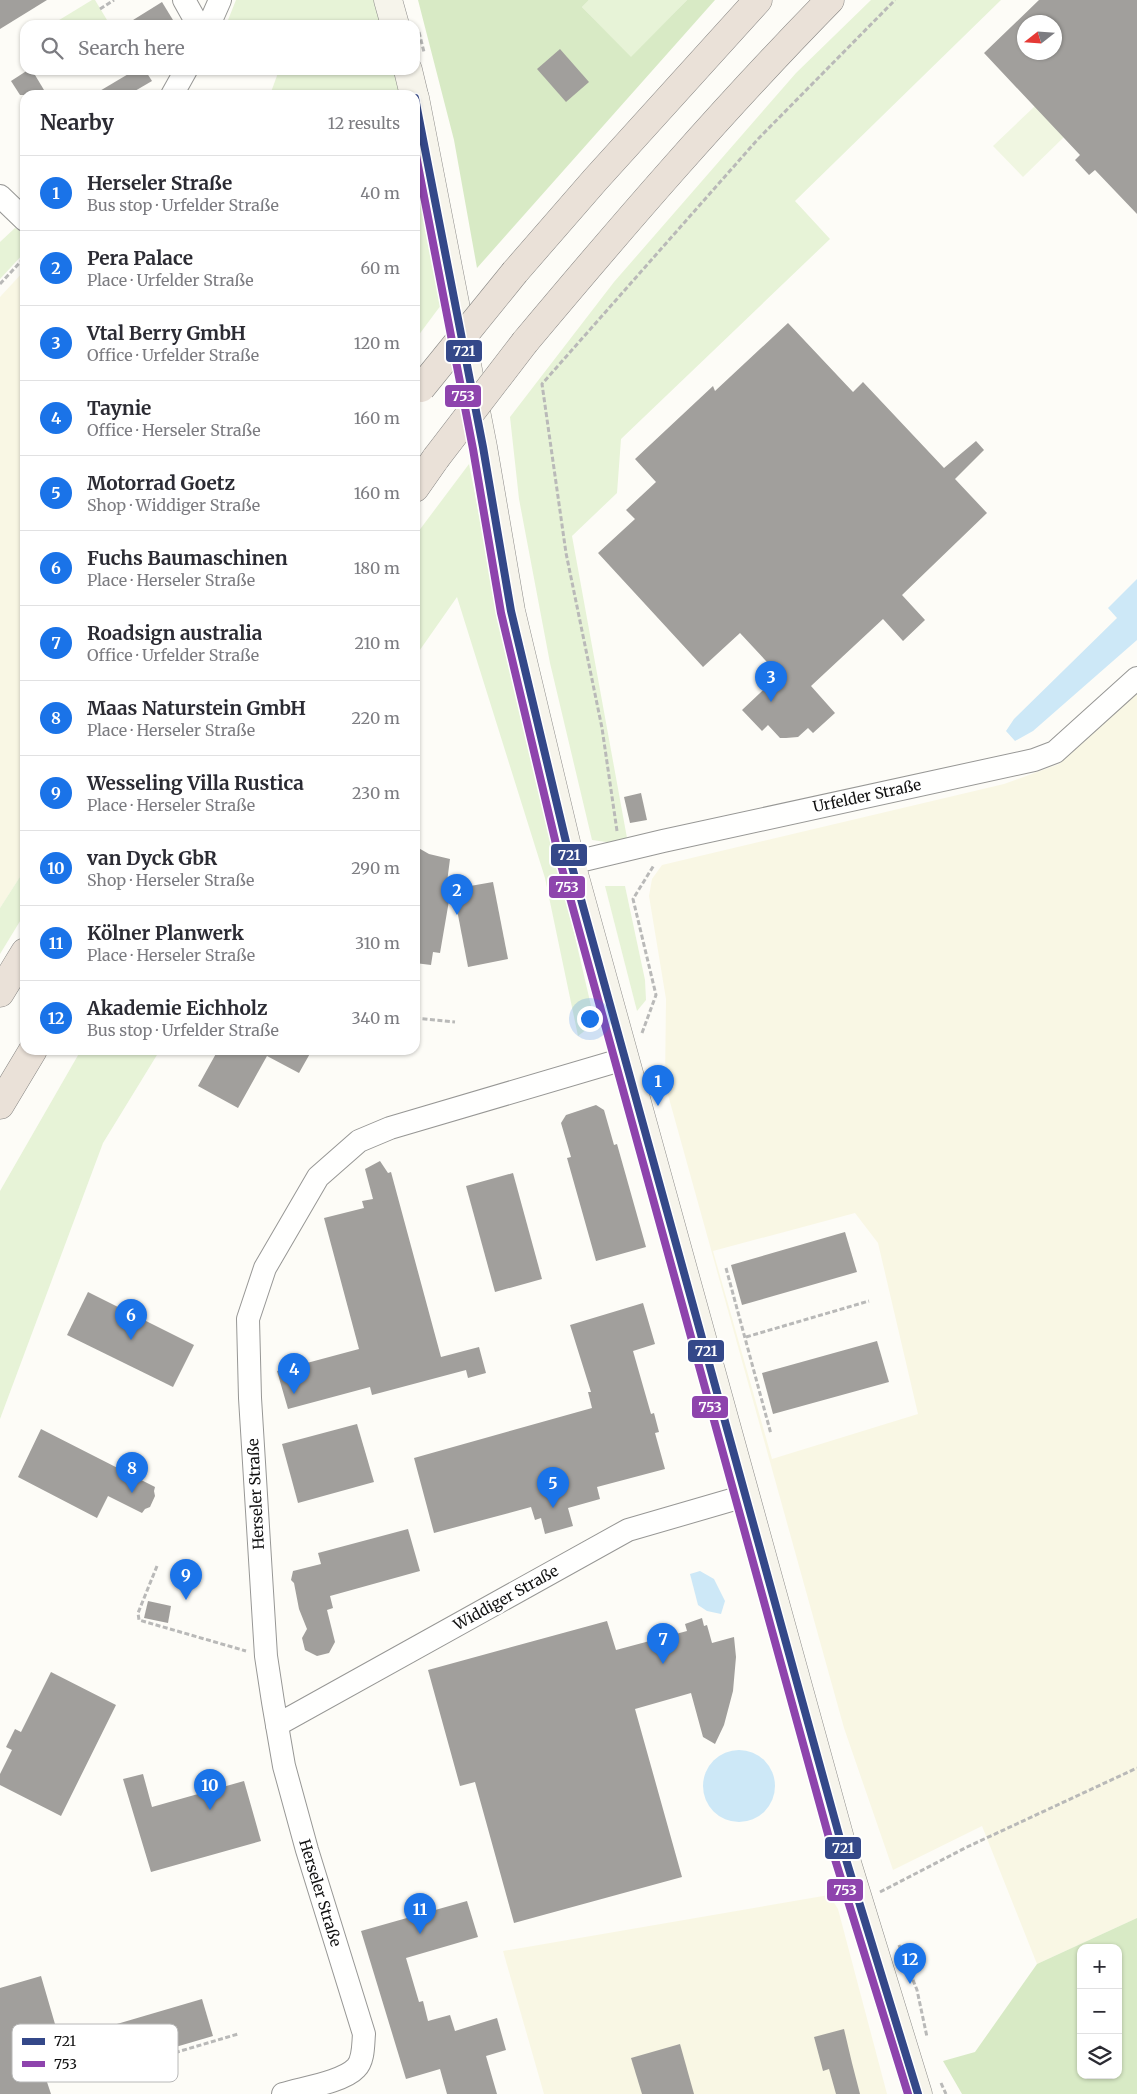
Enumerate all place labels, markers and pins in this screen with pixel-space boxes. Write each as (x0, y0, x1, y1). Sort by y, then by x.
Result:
pin: 3 (755, 661, 787, 702)
pin: 2 (441, 874, 473, 915)
pin: 1 (642, 1065, 674, 1106)
pin: 6 (115, 1299, 147, 1340)
pin: 4 (278, 1353, 310, 1394)
pin: 8 (116, 1452, 148, 1493)
pin: 5 (537, 1467, 569, 1508)
pin: 9 (170, 1559, 202, 1600)
pin: 7 (647, 1623, 679, 1664)
pin: 10 (194, 1769, 226, 1810)
pin: 11 (404, 1893, 436, 1934)
pin: 12 (894, 1943, 926, 1984)

